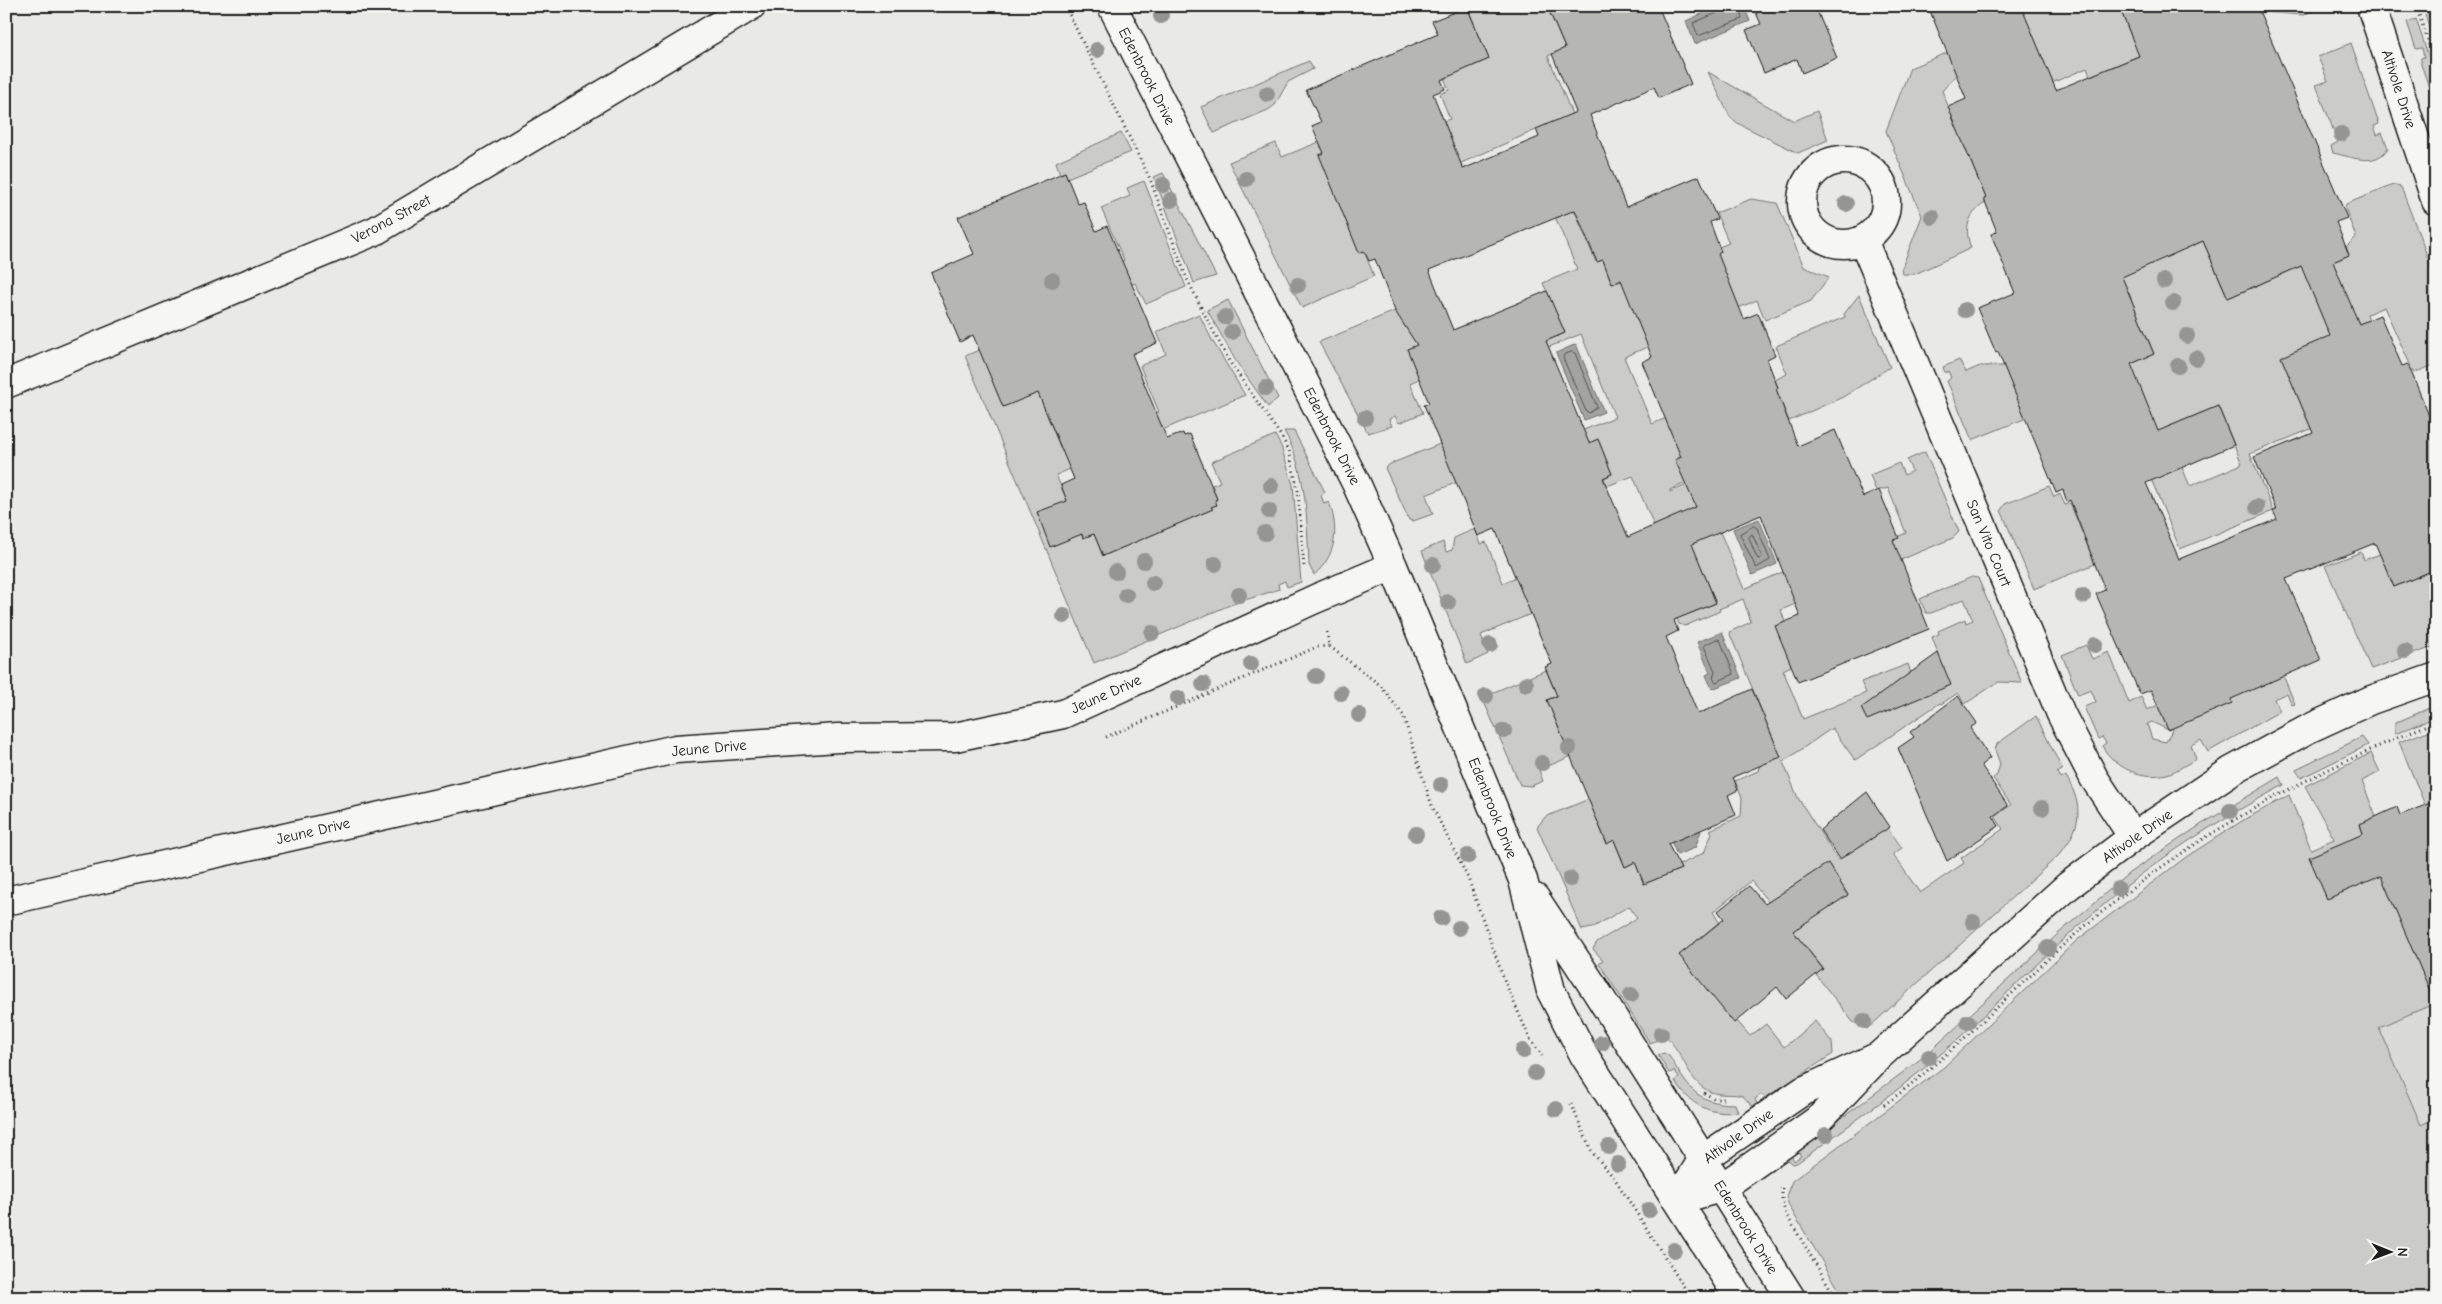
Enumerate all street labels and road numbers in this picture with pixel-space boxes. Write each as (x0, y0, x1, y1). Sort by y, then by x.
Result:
street label: Edenbrook Drive (1115, 24, 1180, 128)
street label: Altivole Drive (2378, 47, 2420, 131)
street label: Verona Street (348, 190, 434, 247)
street label: Edenbrook Drive (1300, 384, 1365, 488)
street label: San Vito Court (1963, 497, 2016, 590)
street label: Jeune Drive (1068, 670, 1144, 718)
street label: Jeune Drive (671, 736, 748, 760)
street label: Edenbrook Drive (1465, 755, 1522, 861)
street label: Altivole Drive (2098, 805, 2176, 867)
street label: Jeune Drive (274, 814, 352, 848)
street label: Altivole Drive (1700, 1104, 1777, 1167)
street label: Edenbrook Drive (1710, 1177, 1782, 1278)

